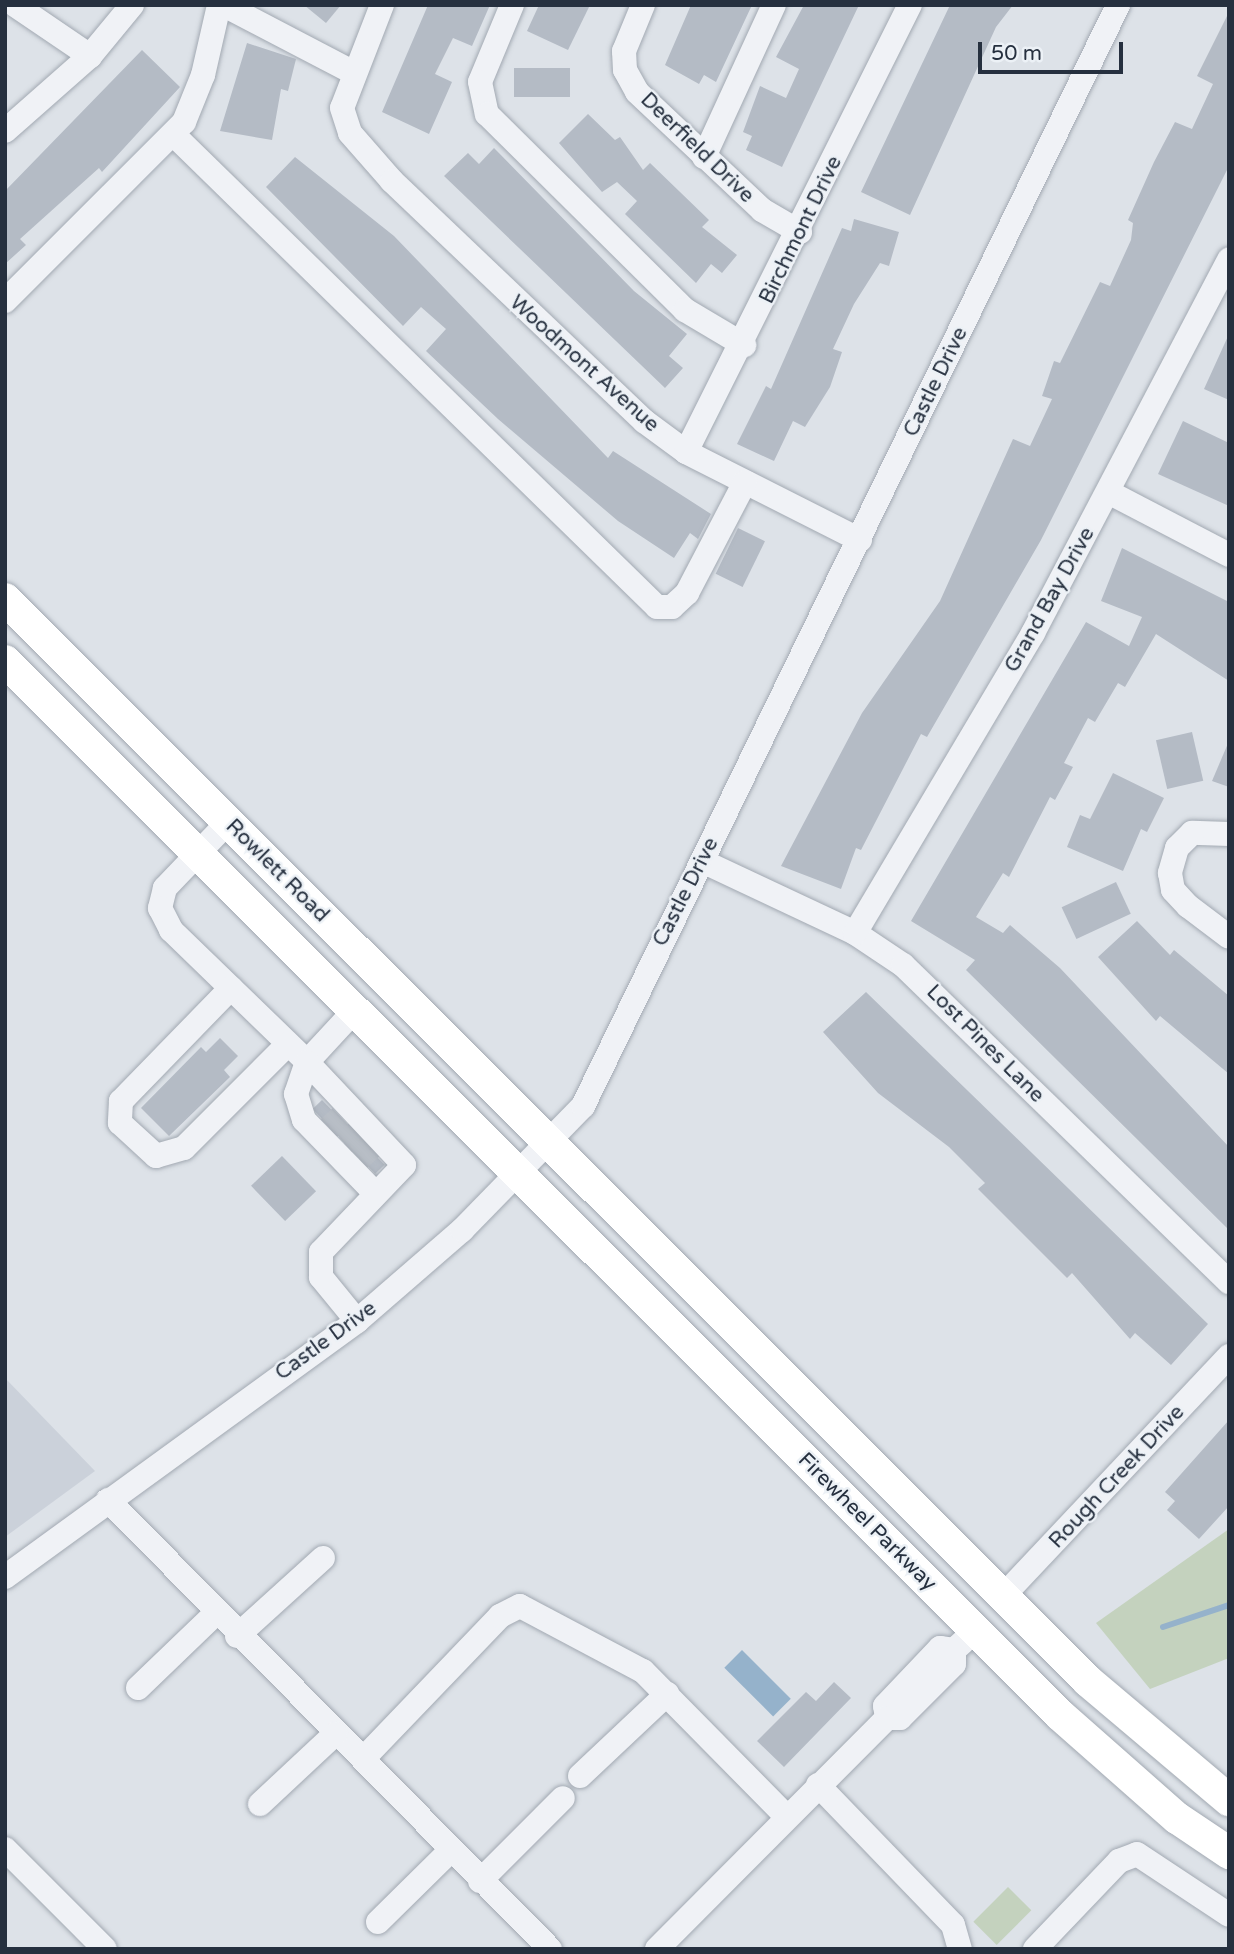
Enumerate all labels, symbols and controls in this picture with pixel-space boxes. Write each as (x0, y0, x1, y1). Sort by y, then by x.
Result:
scale bar (982, 28, 1127, 72)
text: 50 m (991, 41, 1042, 66)
street label: Deerfield Drive (635, 87, 759, 209)
street label: Birchmont Drive (754, 152, 848, 308)
street label: Woodmont Avenue (504, 290, 664, 438)
street label: Castle Drive (899, 323, 973, 441)
street label: Grand Bay Drive (1000, 523, 1100, 677)
street label: Rowlett Road (220, 814, 334, 928)
street label: Castle Drive (648, 833, 724, 951)
street label: Lost Pines Lane (921, 980, 1049, 1108)
street label: Castle Drive (271, 1296, 381, 1386)
street label: Rough Creek Drive (1044, 1400, 1190, 1554)
street label: Firewheel Parkway (793, 1448, 941, 1596)

